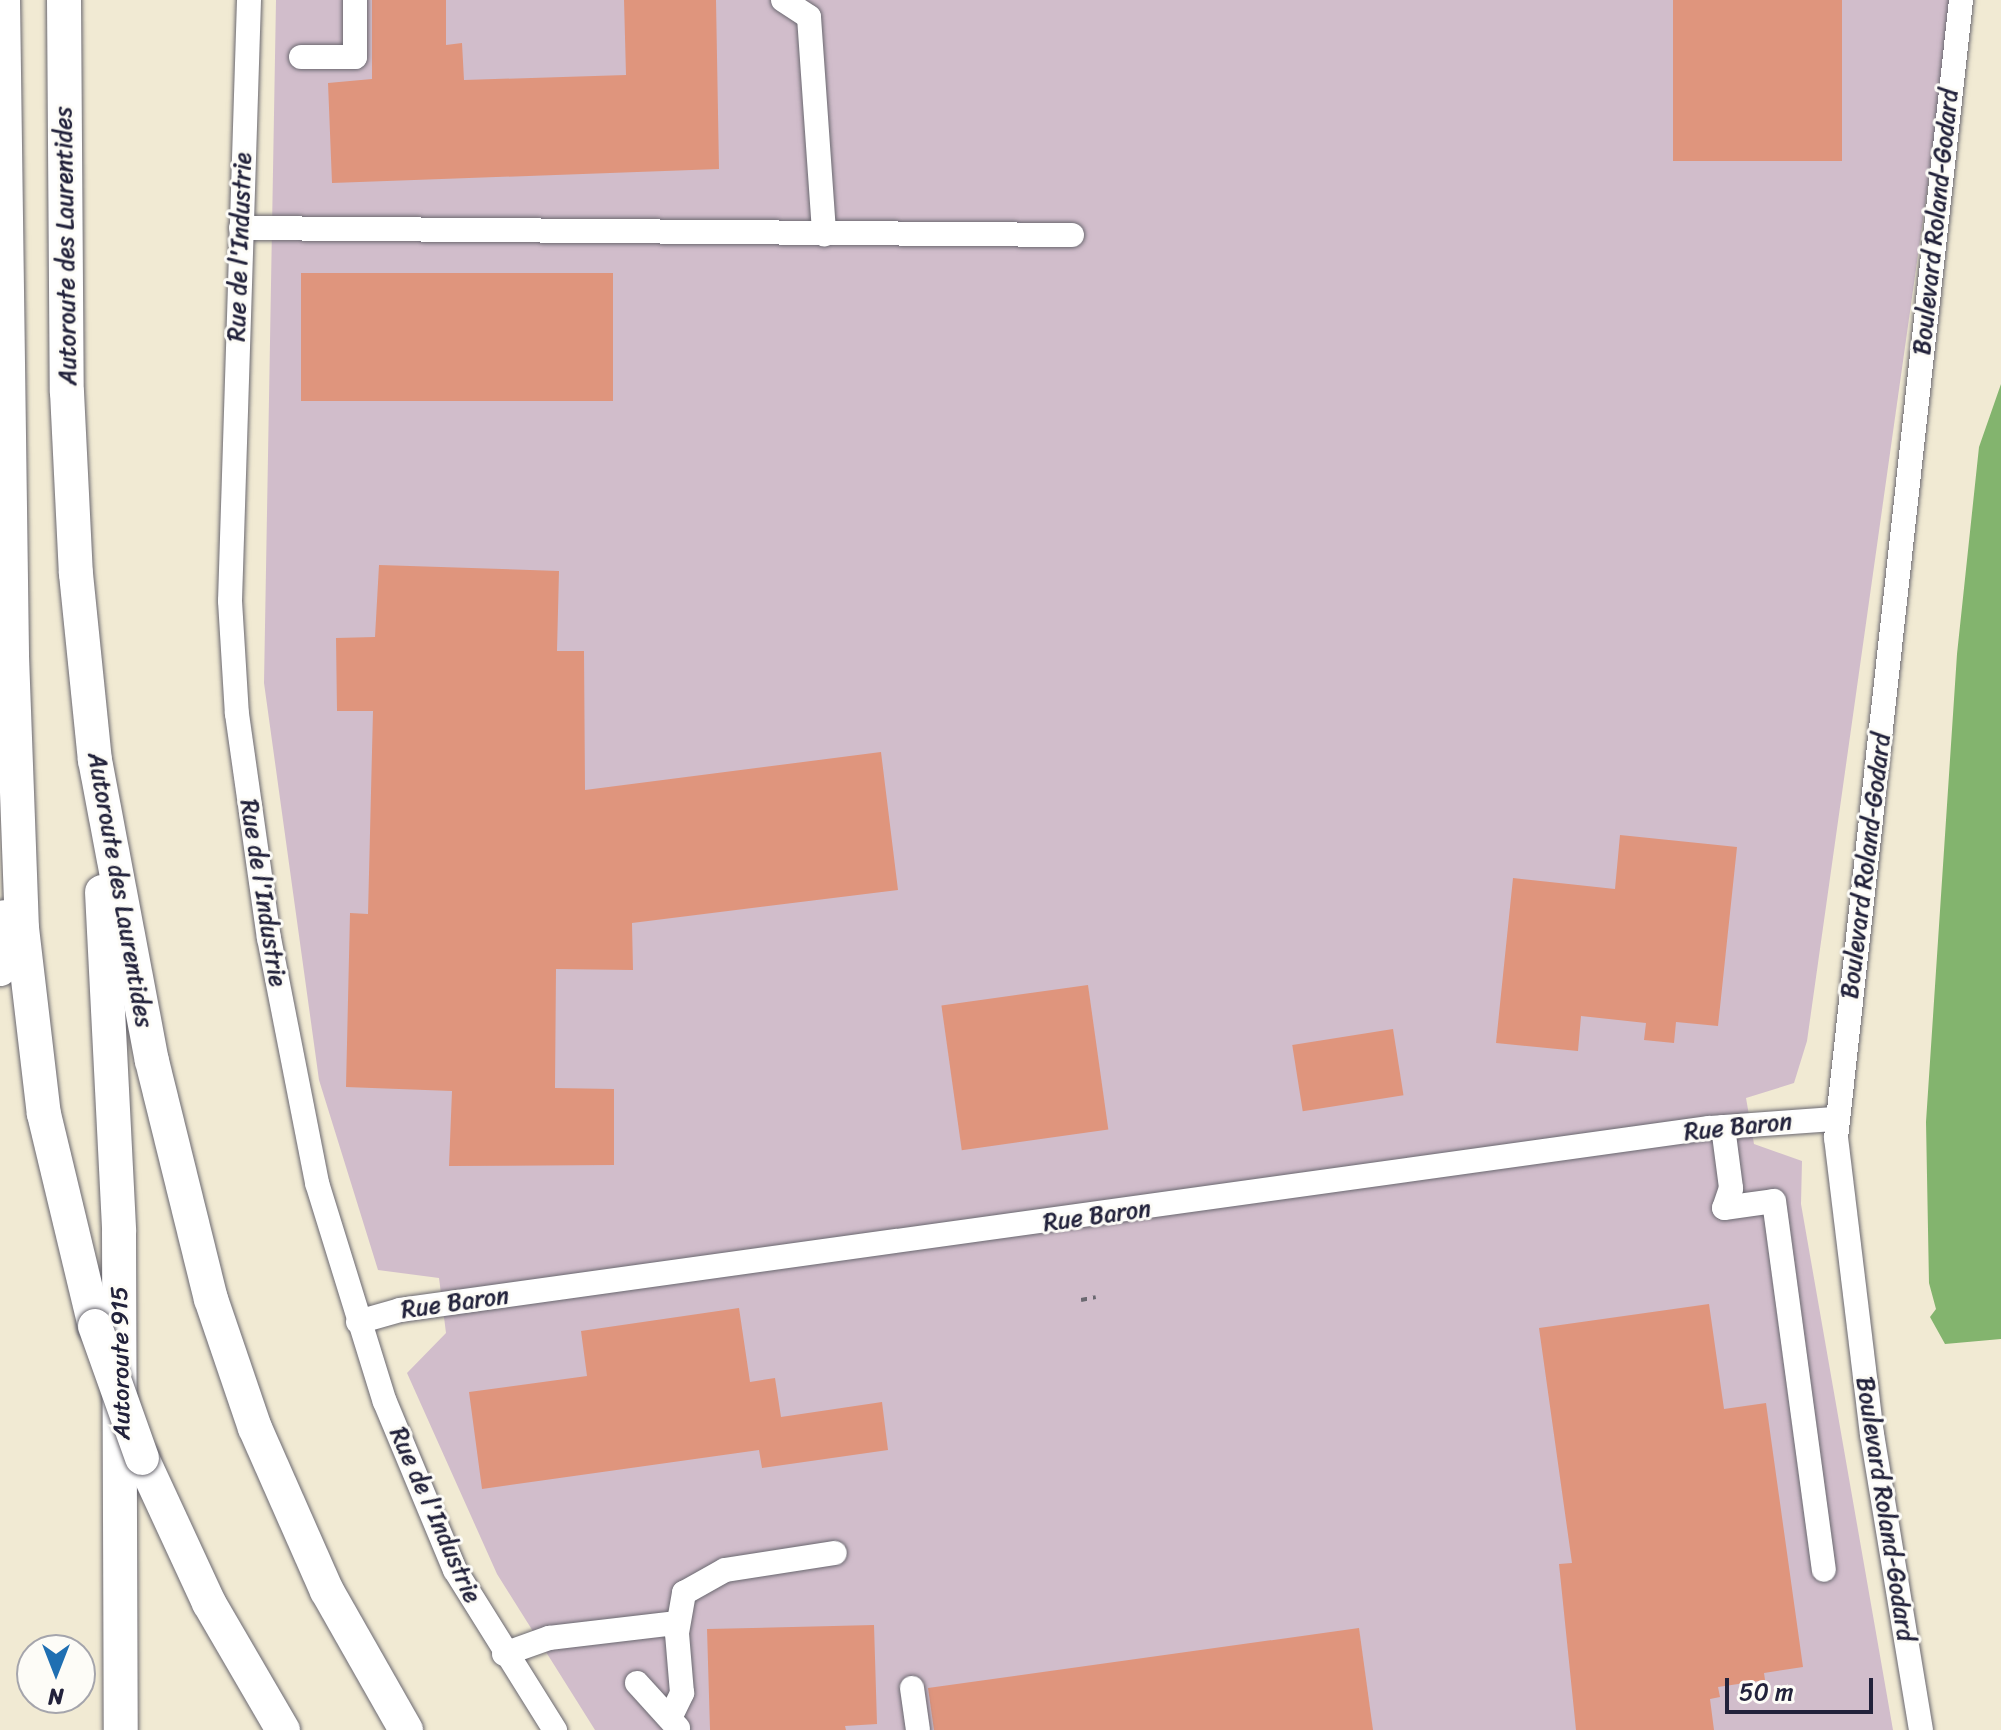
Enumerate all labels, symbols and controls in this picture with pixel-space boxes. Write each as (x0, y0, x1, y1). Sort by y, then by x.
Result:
street label: Boulevard Roland-Godard (1908, 88, 1964, 356)
street label: Autoroute des Laurentides (49, 106, 83, 386)
street label: Rue de l'Industrie (222, 151, 258, 343)
street label: Boulevard Roland-Godard (1835, 732, 1897, 1000)
street label: Autoroute des Laurentides (82, 750, 158, 1030)
street label: Rue de l'Industrie (234, 797, 292, 989)
street label: Rue Baron (1683, 1107, 1793, 1147)
street label: Rue Baron (1041, 1194, 1153, 1238)
street label: Rue Baron (399, 1281, 511, 1325)
street label: Autoroute 915 (105, 1286, 137, 1440)
street label: Boulevard Roland-Godard (1850, 1375, 1920, 1643)
street label: Rue de l'Industrie (383, 1422, 487, 1608)
north arrow (16, 1634, 96, 1714)
scale bar (1729, 1662, 1877, 1712)
text: 50 m (1739, 1671, 1794, 1713)
text: N (48, 1677, 64, 1716)

